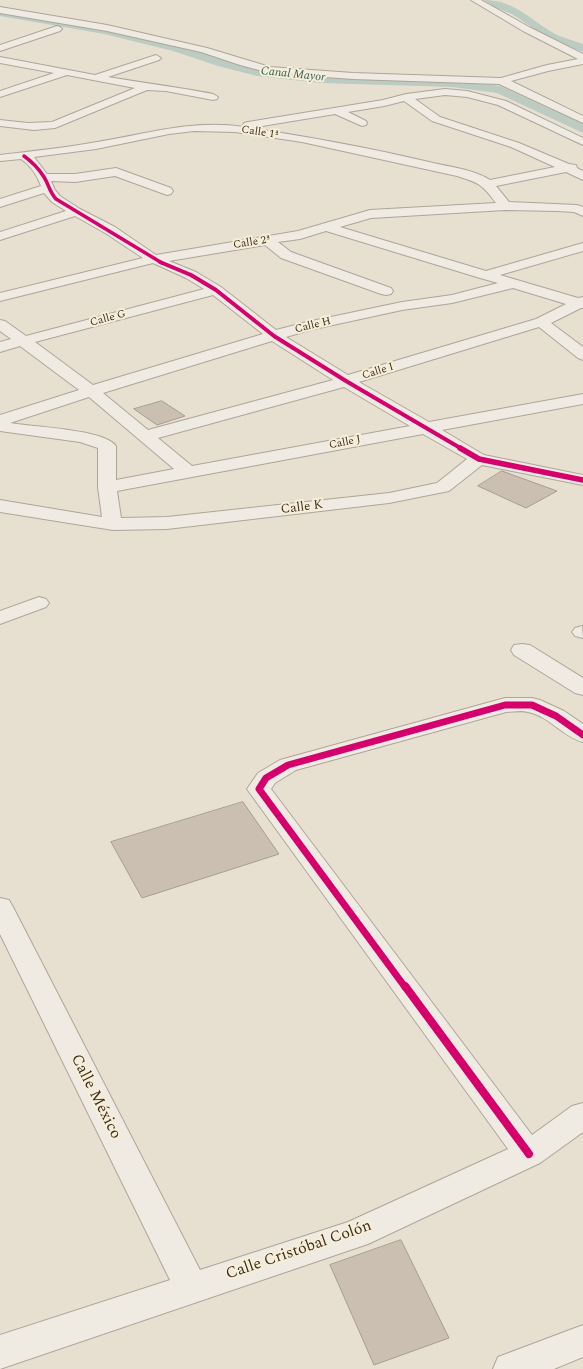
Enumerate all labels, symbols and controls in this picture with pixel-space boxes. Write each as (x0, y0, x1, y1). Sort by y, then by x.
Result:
water label: Canal Mayor (260, 64, 326, 86)
street label: Calle 1ª (240, 124, 280, 142)
street label: Calle 2ª (232, 234, 272, 252)
street label: Calle G (89, 308, 127, 330)
street label: Calle H (294, 315, 332, 337)
street label: Calle I (361, 361, 395, 383)
street label: Calle J (328, 433, 362, 453)
street label: Calle K (280, 498, 324, 518)
street label: Calle México (65, 1051, 125, 1143)
street label: Calle Cristóbal Colón (224, 1217, 374, 1285)

